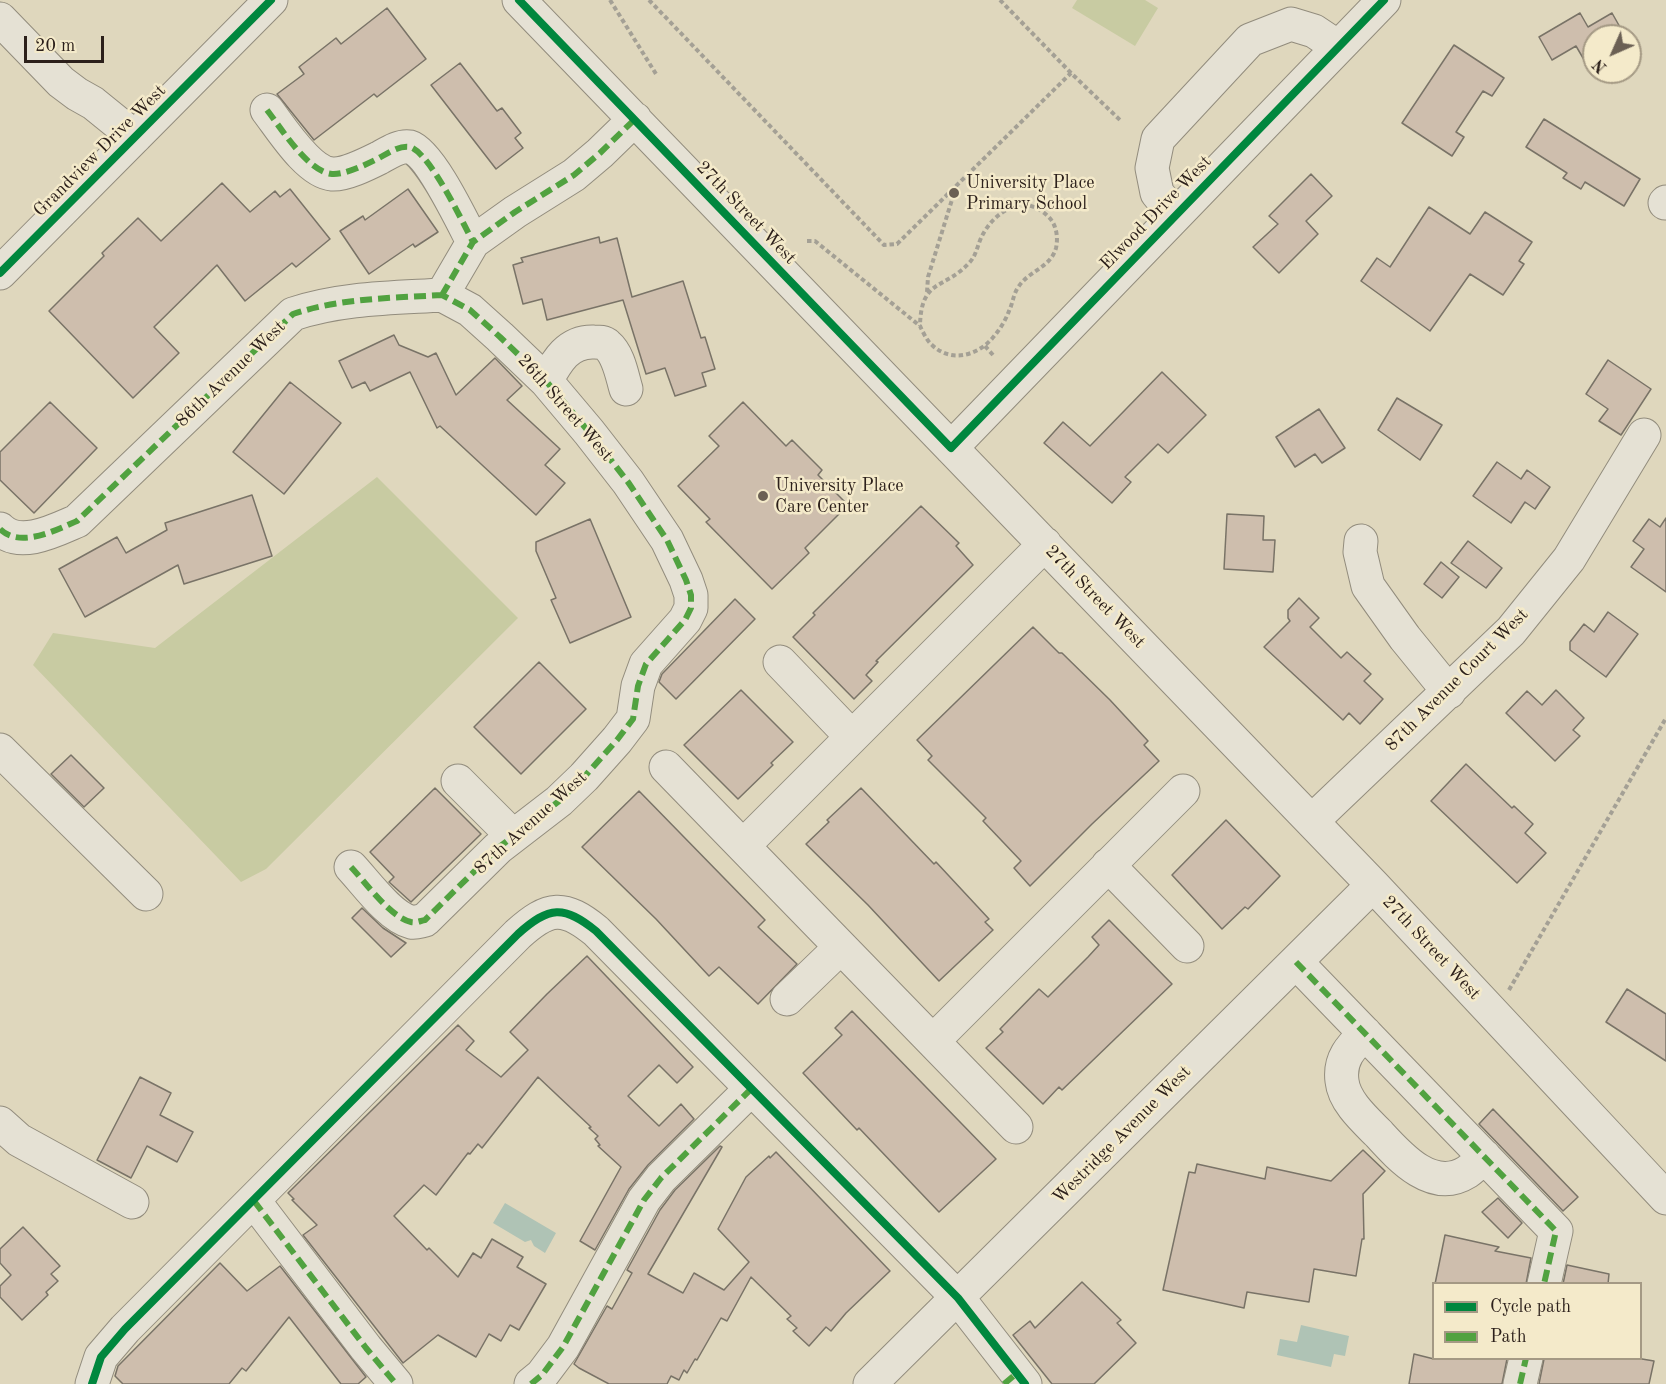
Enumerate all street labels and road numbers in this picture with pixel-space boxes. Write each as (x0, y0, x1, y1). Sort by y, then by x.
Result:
street label: Grandview Drive West (29, 80, 171, 222)
street label: Elwood Drive West (1096, 151, 1216, 275)
street label: 27th Street West (691, 157, 801, 269)
street label: 86th Avenue West (172, 316, 290, 432)
street label: 26th Street West (513, 350, 617, 466)
street label: 27th Street West (1040, 541, 1150, 653)
street label: 87th Avenue Court West (1381, 604, 1533, 756)
street label: 87th Avenue West (470, 767, 592, 879)
street label: 27th Street West (1377, 891, 1485, 1005)
street label: Westridge Avenue West (1048, 1061, 1196, 1209)

